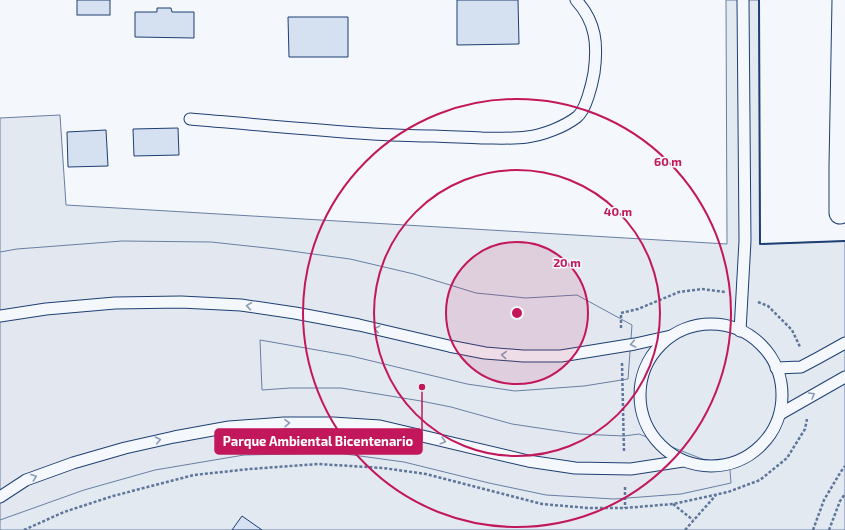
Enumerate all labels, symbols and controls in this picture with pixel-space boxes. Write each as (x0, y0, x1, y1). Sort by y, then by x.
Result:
text: 60 m (654, 154, 682, 168)
text: 40 m (604, 204, 632, 218)
text: 20 m (553, 255, 581, 269)
one-way arrow (246, 302, 252, 311)
centre of rings (510, 306, 524, 320)
one-way arrow (374, 325, 380, 333)
one-way arrow (630, 339, 636, 348)
one-way arrow (501, 350, 507, 359)
one-way arrow (808, 393, 815, 400)
one-way arrow (284, 419, 290, 428)
callout: Parque Ambiental Bicentenario (215, 429, 422, 454)
text: Parque Ambiental Bicentenario (223, 433, 413, 449)
one-way arrow (440, 436, 446, 444)
one-way arrow (155, 437, 161, 445)
one-way arrow (30, 474, 37, 482)

